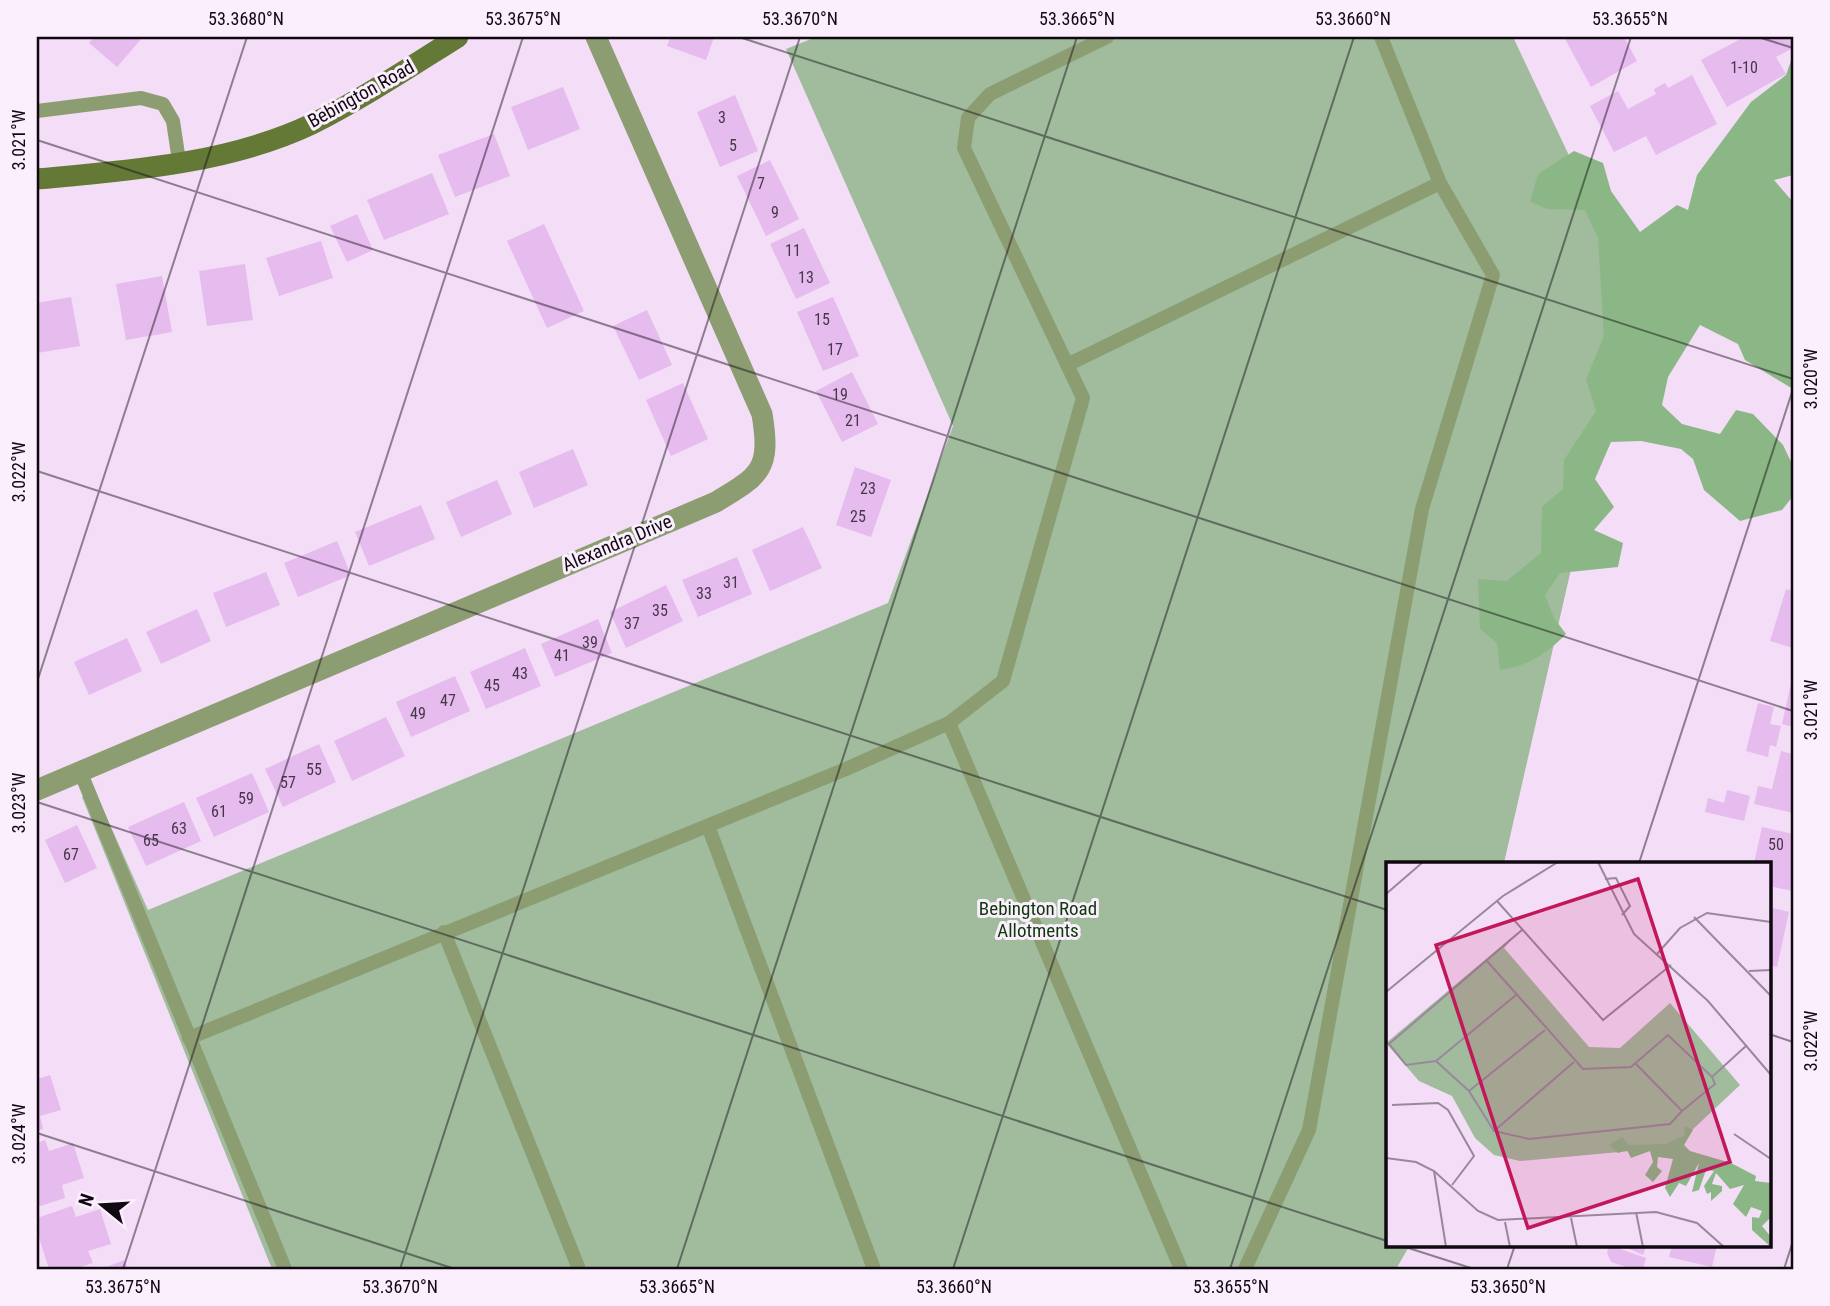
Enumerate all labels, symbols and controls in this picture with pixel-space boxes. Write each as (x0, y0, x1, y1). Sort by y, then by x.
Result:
text: 53.3680°N (208, 8, 284, 29)
text: 53.3675°N (485, 8, 561, 29)
text: 53.3670°N (762, 8, 838, 29)
text: 53.3665°N (1039, 8, 1115, 29)
text: 53.3660°N (1315, 8, 1391, 29)
text: 53.3655°N (1592, 8, 1668, 29)
street label: Bebington Road (304, 55, 418, 133)
house number: 1-10 (1730, 58, 1758, 77)
house number: 3 (718, 108, 726, 127)
text: 3.021°W (8, 109, 29, 170)
house number: 5 (729, 136, 737, 155)
house number: 7 (757, 174, 765, 193)
house number: 9 (771, 203, 779, 222)
house number: 11 (785, 241, 801, 260)
house number: 13 (798, 268, 814, 287)
house number: 15 (814, 310, 830, 329)
house number: 17 (827, 340, 843, 359)
text: 3.020°W (1800, 348, 1821, 409)
house number: 19 (832, 385, 848, 404)
house number: 21 (845, 411, 861, 430)
text: 3.022°W (8, 441, 29, 502)
house number: 23 (860, 479, 876, 498)
house number: 25 (850, 507, 866, 526)
street label: Alexandra Drive (559, 510, 675, 576)
house number: 31 (723, 573, 739, 592)
house number: 33 (696, 584, 712, 603)
house number: 35 (652, 601, 668, 620)
house number: 37 (624, 614, 640, 633)
house number: 39 (582, 633, 598, 652)
house number: 41 (554, 646, 570, 665)
house number: 43 (512, 664, 528, 683)
house number: 45 (484, 676, 500, 695)
text: 3.021°W (1800, 679, 1821, 740)
house number: 47 (440, 691, 456, 710)
house number: 49 (410, 704, 426, 723)
house number: 55 (306, 760, 322, 779)
text: 3.023°W (8, 772, 29, 833)
house number: 57 (280, 773, 296, 792)
house number: 59 (238, 789, 254, 808)
house number: 61 (211, 802, 227, 821)
house number: 63 (171, 819, 187, 838)
house number: 65 (143, 831, 159, 850)
house number: 50 (1768, 835, 1784, 854)
house number: 67 (63, 845, 79, 864)
inset map (1386, 862, 1770, 1246)
park label: Bebington Road Allotments (979, 897, 1097, 942)
text: 3.022°W (1800, 1010, 1821, 1071)
text: 3.024°W (8, 1103, 29, 1164)
north arrow (66, 1170, 136, 1240)
text: N (74, 1191, 99, 1209)
text: 53.3675°N (85, 1276, 161, 1297)
text: 53.3670°N (362, 1276, 438, 1297)
text: 53.3665°N (639, 1276, 715, 1297)
text: 53.3660°N (916, 1276, 992, 1297)
text: 53.3655°N (1193, 1276, 1269, 1297)
text: 53.3650°N (1470, 1276, 1546, 1297)

